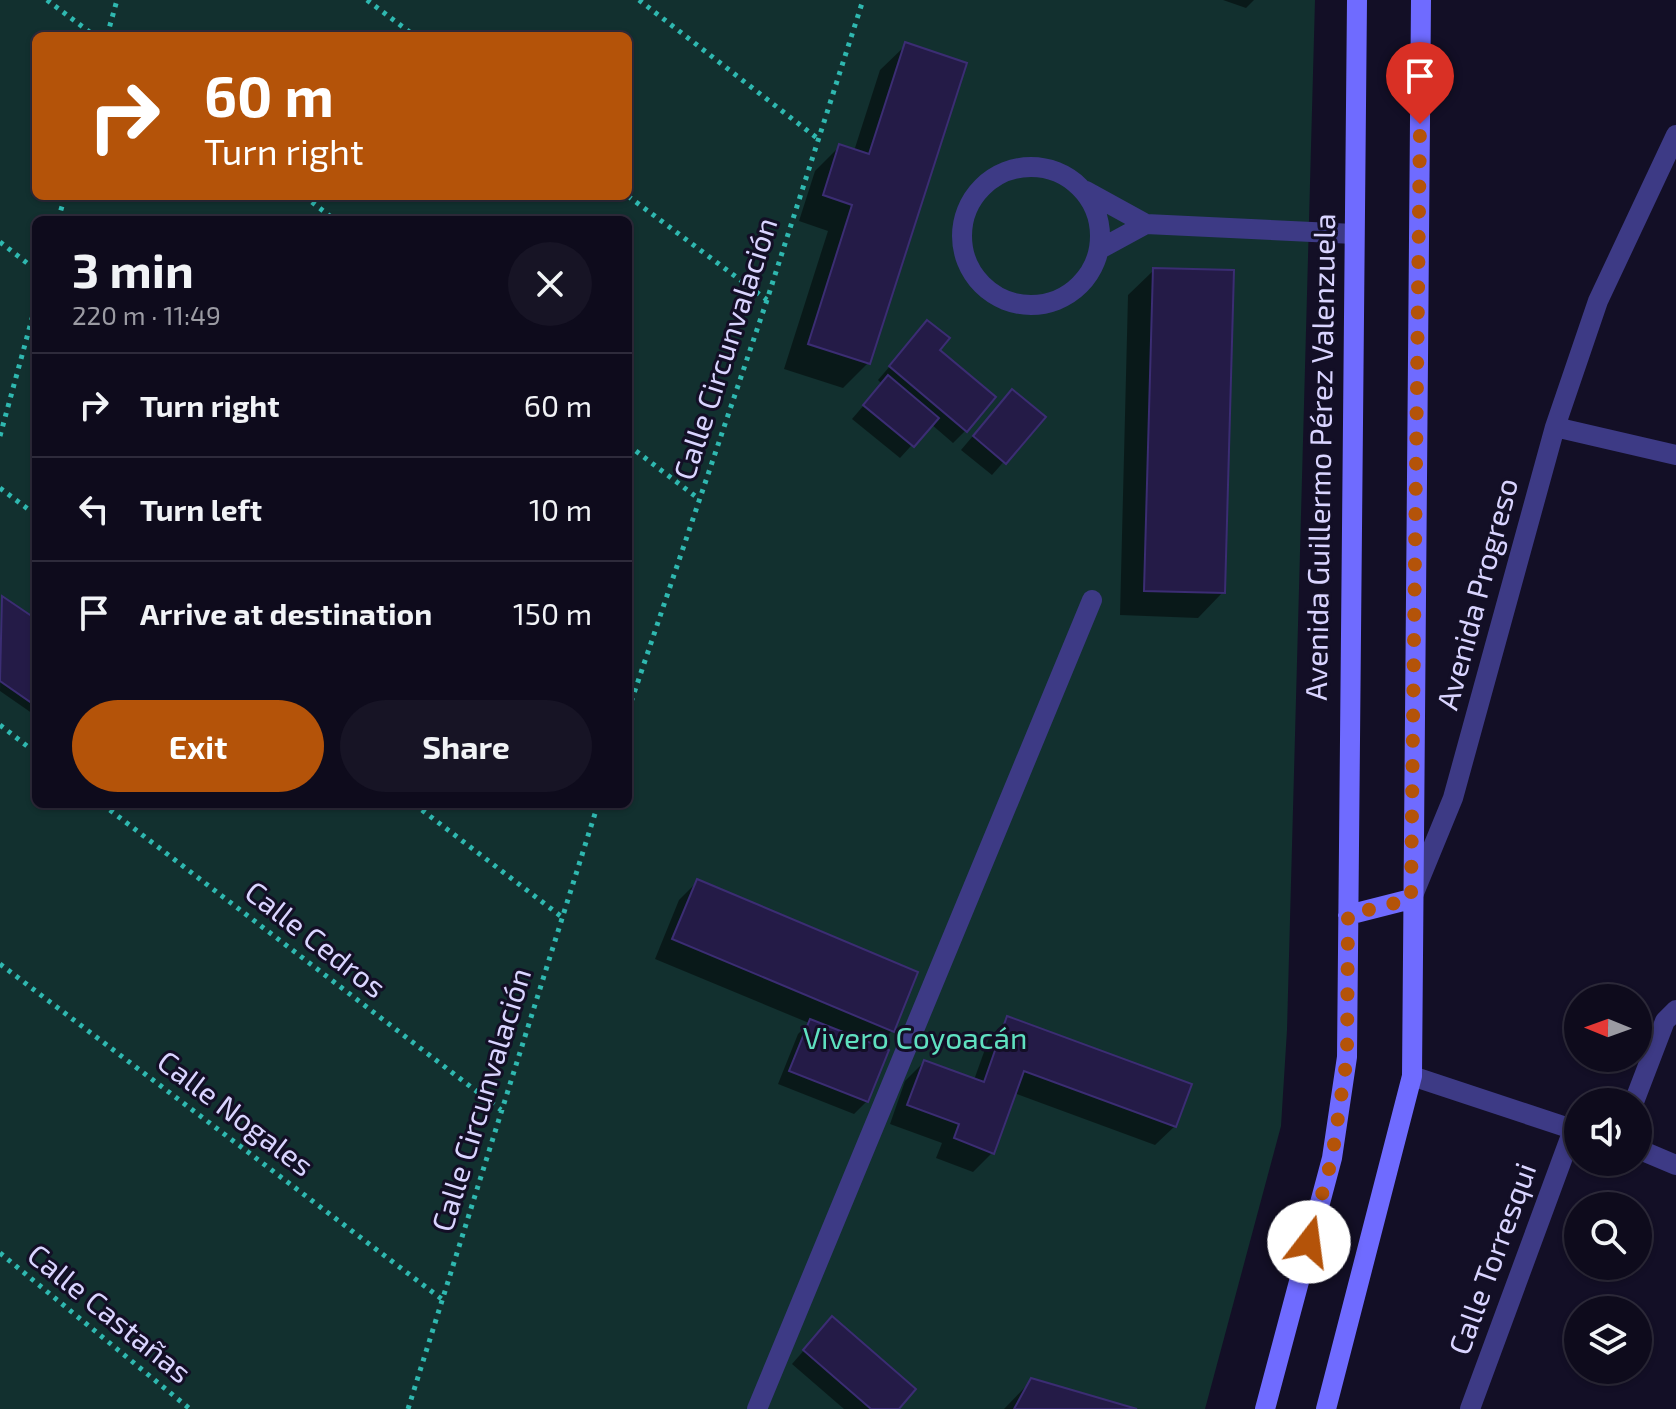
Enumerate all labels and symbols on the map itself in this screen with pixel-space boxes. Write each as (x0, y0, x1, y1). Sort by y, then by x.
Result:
pin (1386, 42, 1454, 124)
street label: Calle Circunvalación (665, 213, 784, 484)
street label: Avenida Guillermo Pérez Valenzuela (1297, 213, 1341, 701)
street label: Avenida Progreso (1428, 474, 1524, 713)
street label: Calle Cedros (239, 872, 394, 1004)
street label: Calle Circunvalación (423, 963, 537, 1236)
north arrow (1564, 984, 1652, 1072)
park label: Vivero Coyoacán (803, 1019, 1027, 1055)
street label: Calle Nogales (151, 1042, 321, 1183)
street label: Calle Torresqui (1440, 1158, 1542, 1359)
position arrow (1267, 1200, 1351, 1284)
street label: Calle Castañas (21, 1236, 199, 1389)

